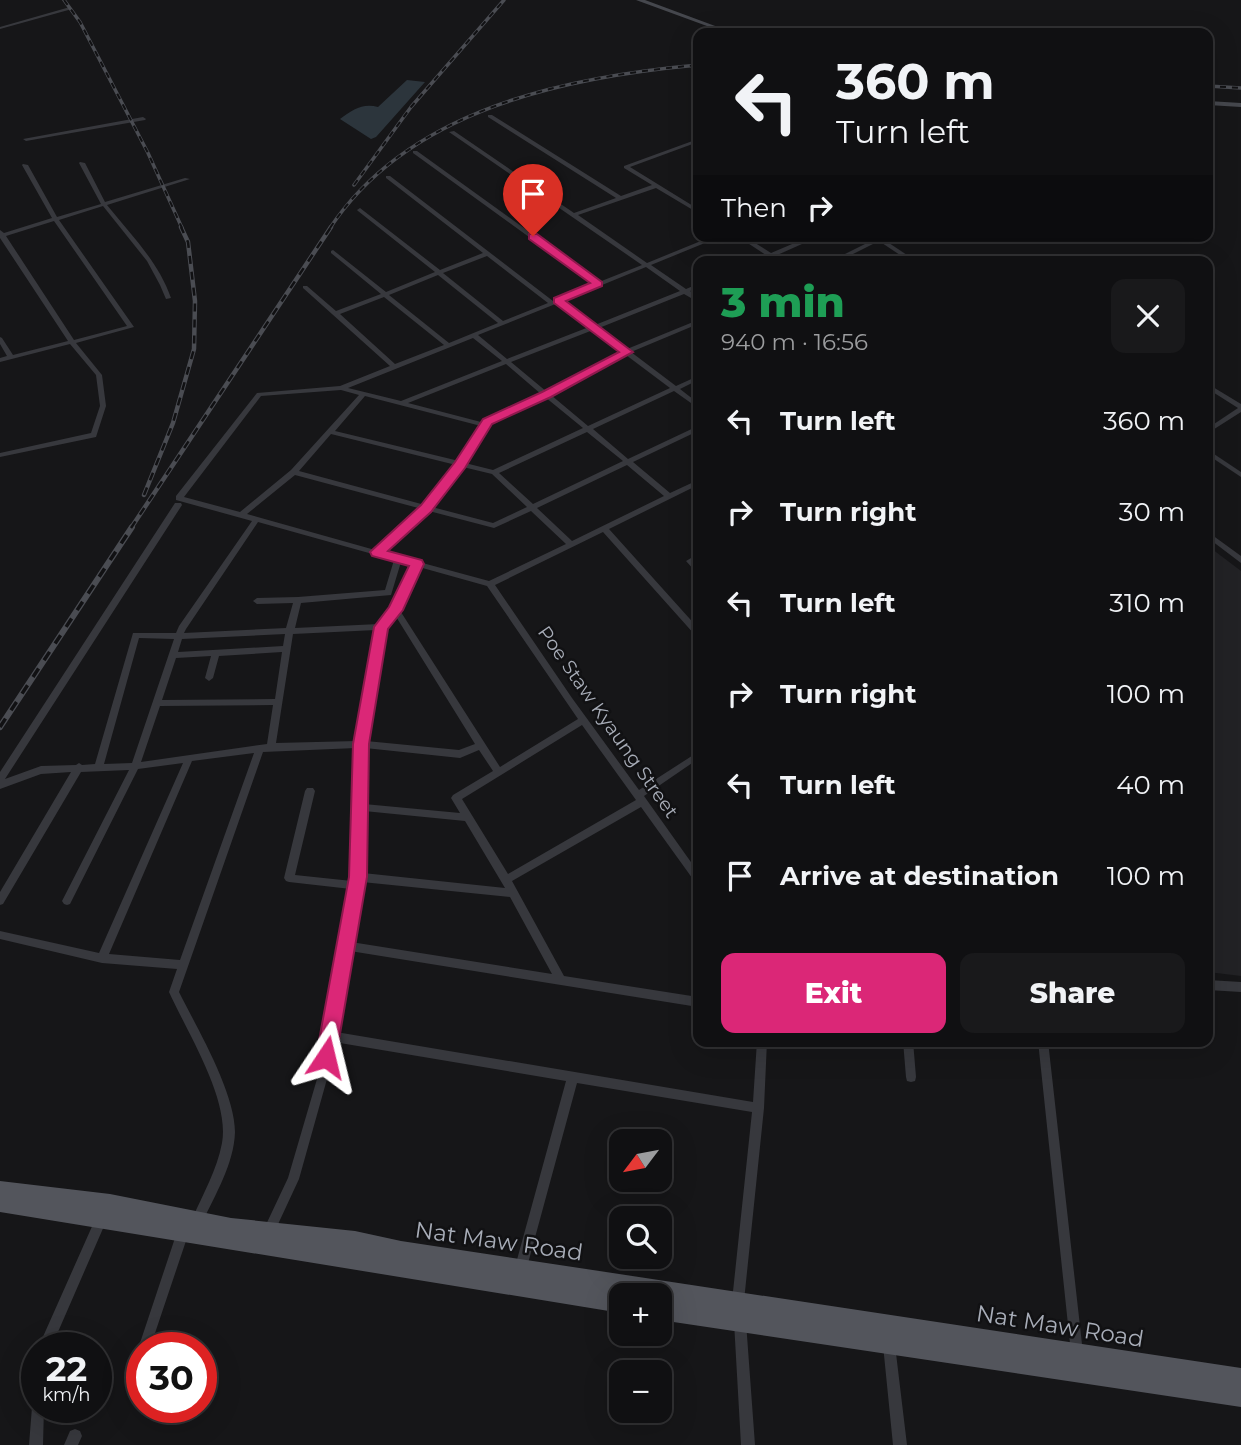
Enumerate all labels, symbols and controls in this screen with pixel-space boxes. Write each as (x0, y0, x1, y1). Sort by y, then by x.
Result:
text: 360 m (836, 52, 995, 111)
icon: left (721, 56, 812, 147)
text: Turn left (836, 112, 970, 151)
pin (503, 164, 563, 236)
icon: arrive (514, 175, 552, 213)
icon: right (801, 189, 839, 227)
text: Then (721, 192, 787, 224)
text: 3 min (721, 276, 845, 328)
button: close (1111, 279, 1185, 353)
text: 940 m · 16:56 (721, 328, 868, 356)
icon: left (721, 402, 759, 440)
text: Turn left (780, 405, 896, 437)
text: 360 m (1103, 405, 1185, 437)
icon: right (721, 493, 759, 531)
text: Turn right (780, 496, 916, 528)
text: 30 m (1119, 496, 1185, 528)
icon: left (721, 584, 759, 622)
text: Turn left (780, 587, 896, 619)
text: 310 m (1109, 587, 1185, 619)
street label: Poe Staw Kyaung Street (533, 622, 683, 823)
icon: right (721, 675, 759, 713)
text: Turn right (780, 678, 916, 710)
text: 100 m (1107, 678, 1185, 710)
icon: left (721, 766, 759, 804)
text: Turn left (780, 769, 896, 801)
text: 40 m (1116, 769, 1185, 801)
icon: arrive (721, 857, 759, 895)
text: Arrive at destination (780, 860, 1059, 892)
text: 100 m (1107, 860, 1185, 892)
button: Exit (721, 953, 946, 1033)
button: Share (960, 953, 1185, 1033)
position arrow (289, 1020, 363, 1094)
north arrow (609, 1129, 672, 1192)
map controls (609, 1129, 672, 1423)
button: search (609, 1206, 672, 1269)
street label: Nat Maw Road (413, 1215, 585, 1267)
button: + (609, 1283, 672, 1346)
street label: Nat Maw Road (974, 1299, 1146, 1353)
speed limit sign: 30 (126, 1332, 217, 1423)
text: 22 (46, 1347, 87, 1390)
button: − (609, 1360, 672, 1423)
text: km/h (42, 1384, 91, 1406)

